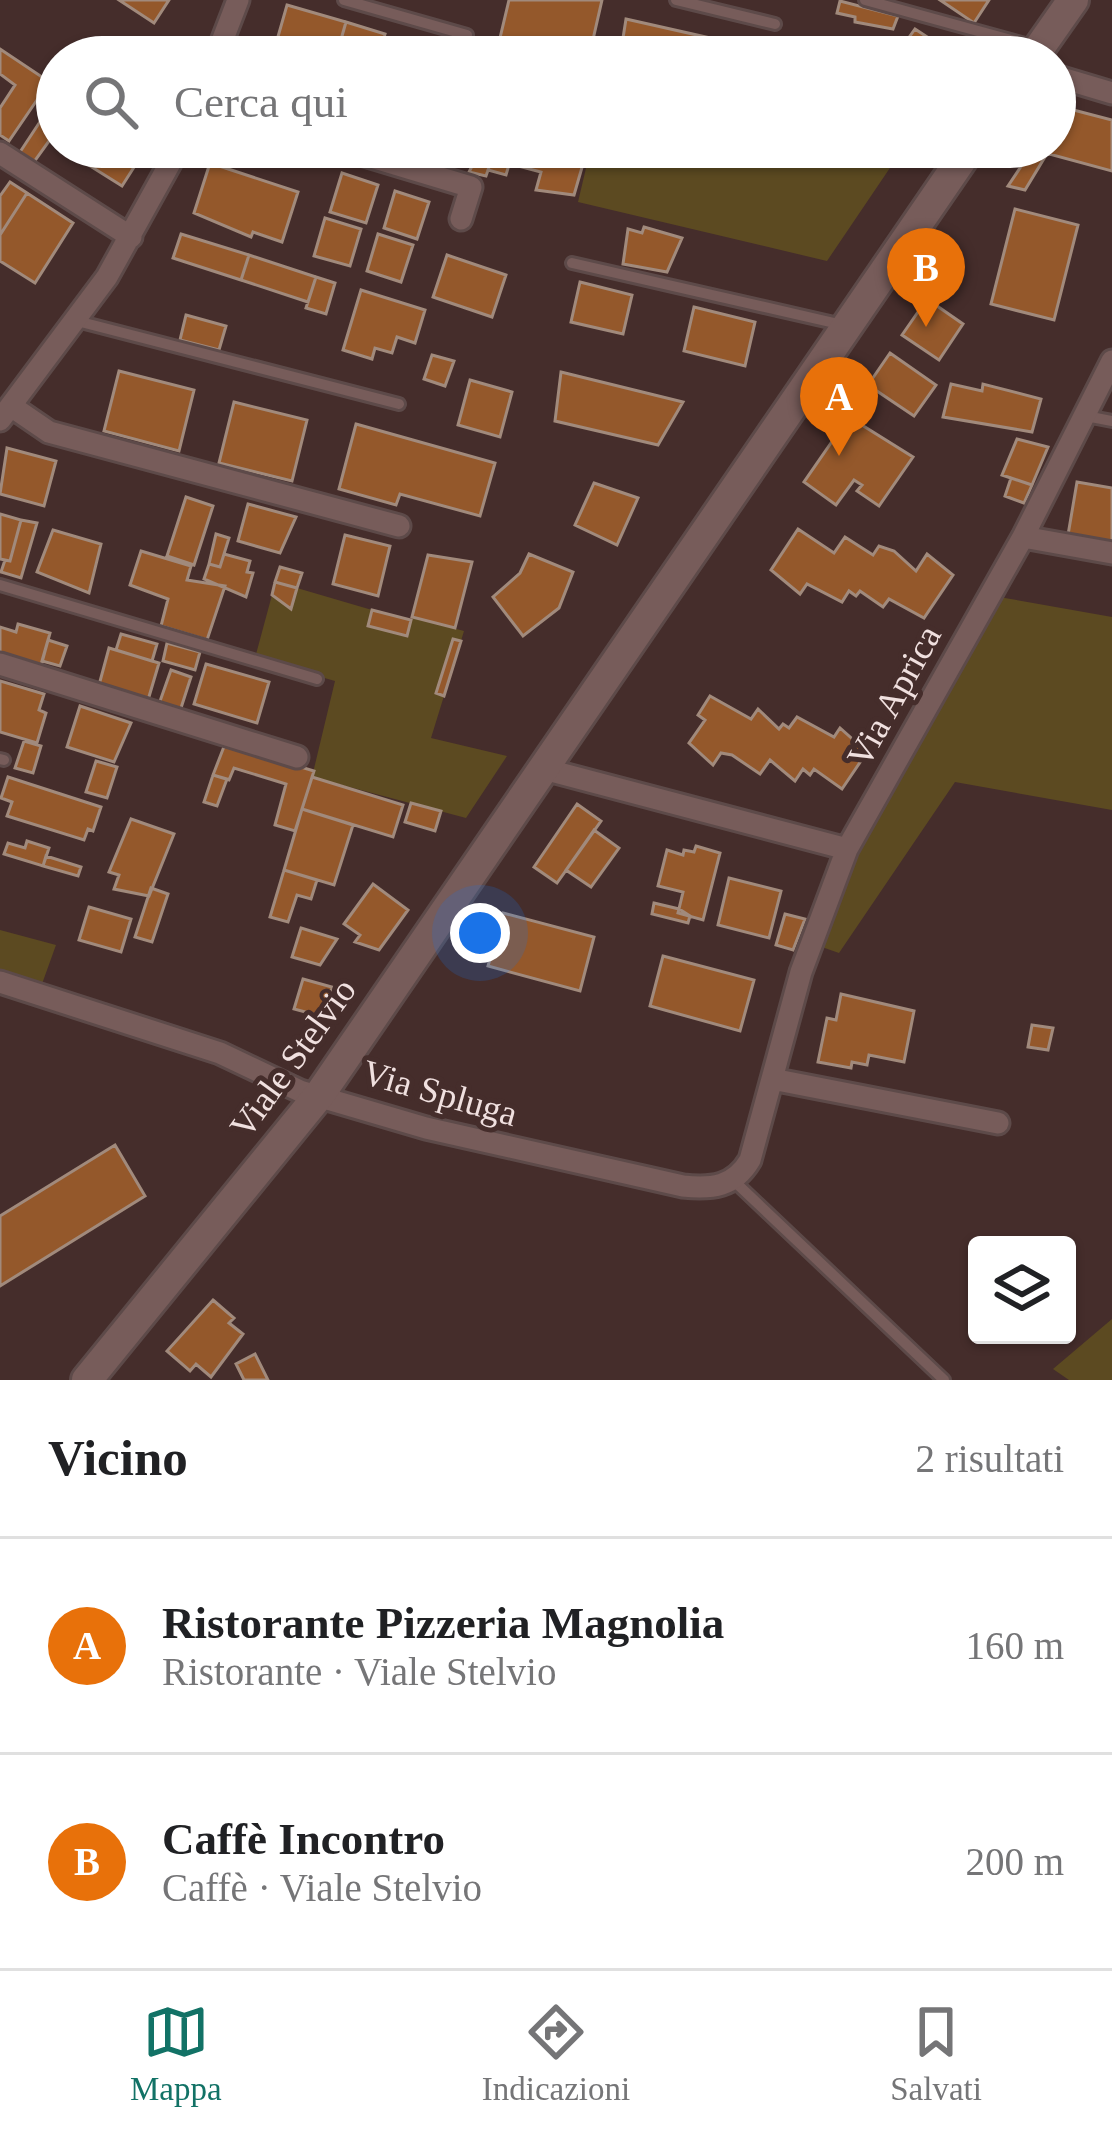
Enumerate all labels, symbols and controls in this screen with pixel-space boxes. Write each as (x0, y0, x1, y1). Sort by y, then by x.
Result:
search box (36, 36, 1076, 168)
icon: search (78, 69, 144, 135)
text: Cerca qui (174, 77, 348, 127)
pin: B (887, 228, 965, 327)
pin: A (800, 357, 878, 456)
street label: Via Aprica (839, 619, 949, 773)
your location (450, 903, 510, 963)
street label: Viale Stelvio (222, 971, 364, 1145)
street label: Via Spluga (358, 1052, 522, 1134)
map controls (968, 1236, 1076, 1344)
button: layers (968, 1236, 1076, 1344)
text: Vicino (48, 1430, 188, 1486)
text: 2 risultati (916, 1437, 1064, 1480)
text: Ristorante Pizzeria Magnolia (162, 1598, 724, 1648)
text: A (73, 1624, 101, 1667)
text: 160 m (965, 1624, 1064, 1667)
text: Ristorante · Viale Stelvio (162, 1650, 556, 1693)
text: Caffè Incontro (162, 1814, 445, 1864)
text: B (74, 1840, 100, 1883)
text: 200 m (965, 1840, 1064, 1883)
text: Caffè · Viale Stelvio (162, 1866, 482, 1909)
tab: Mappa (130, 1999, 222, 2108)
tab: Indicazioni (482, 1999, 630, 2108)
tab: Salvati (890, 1999, 982, 2108)

